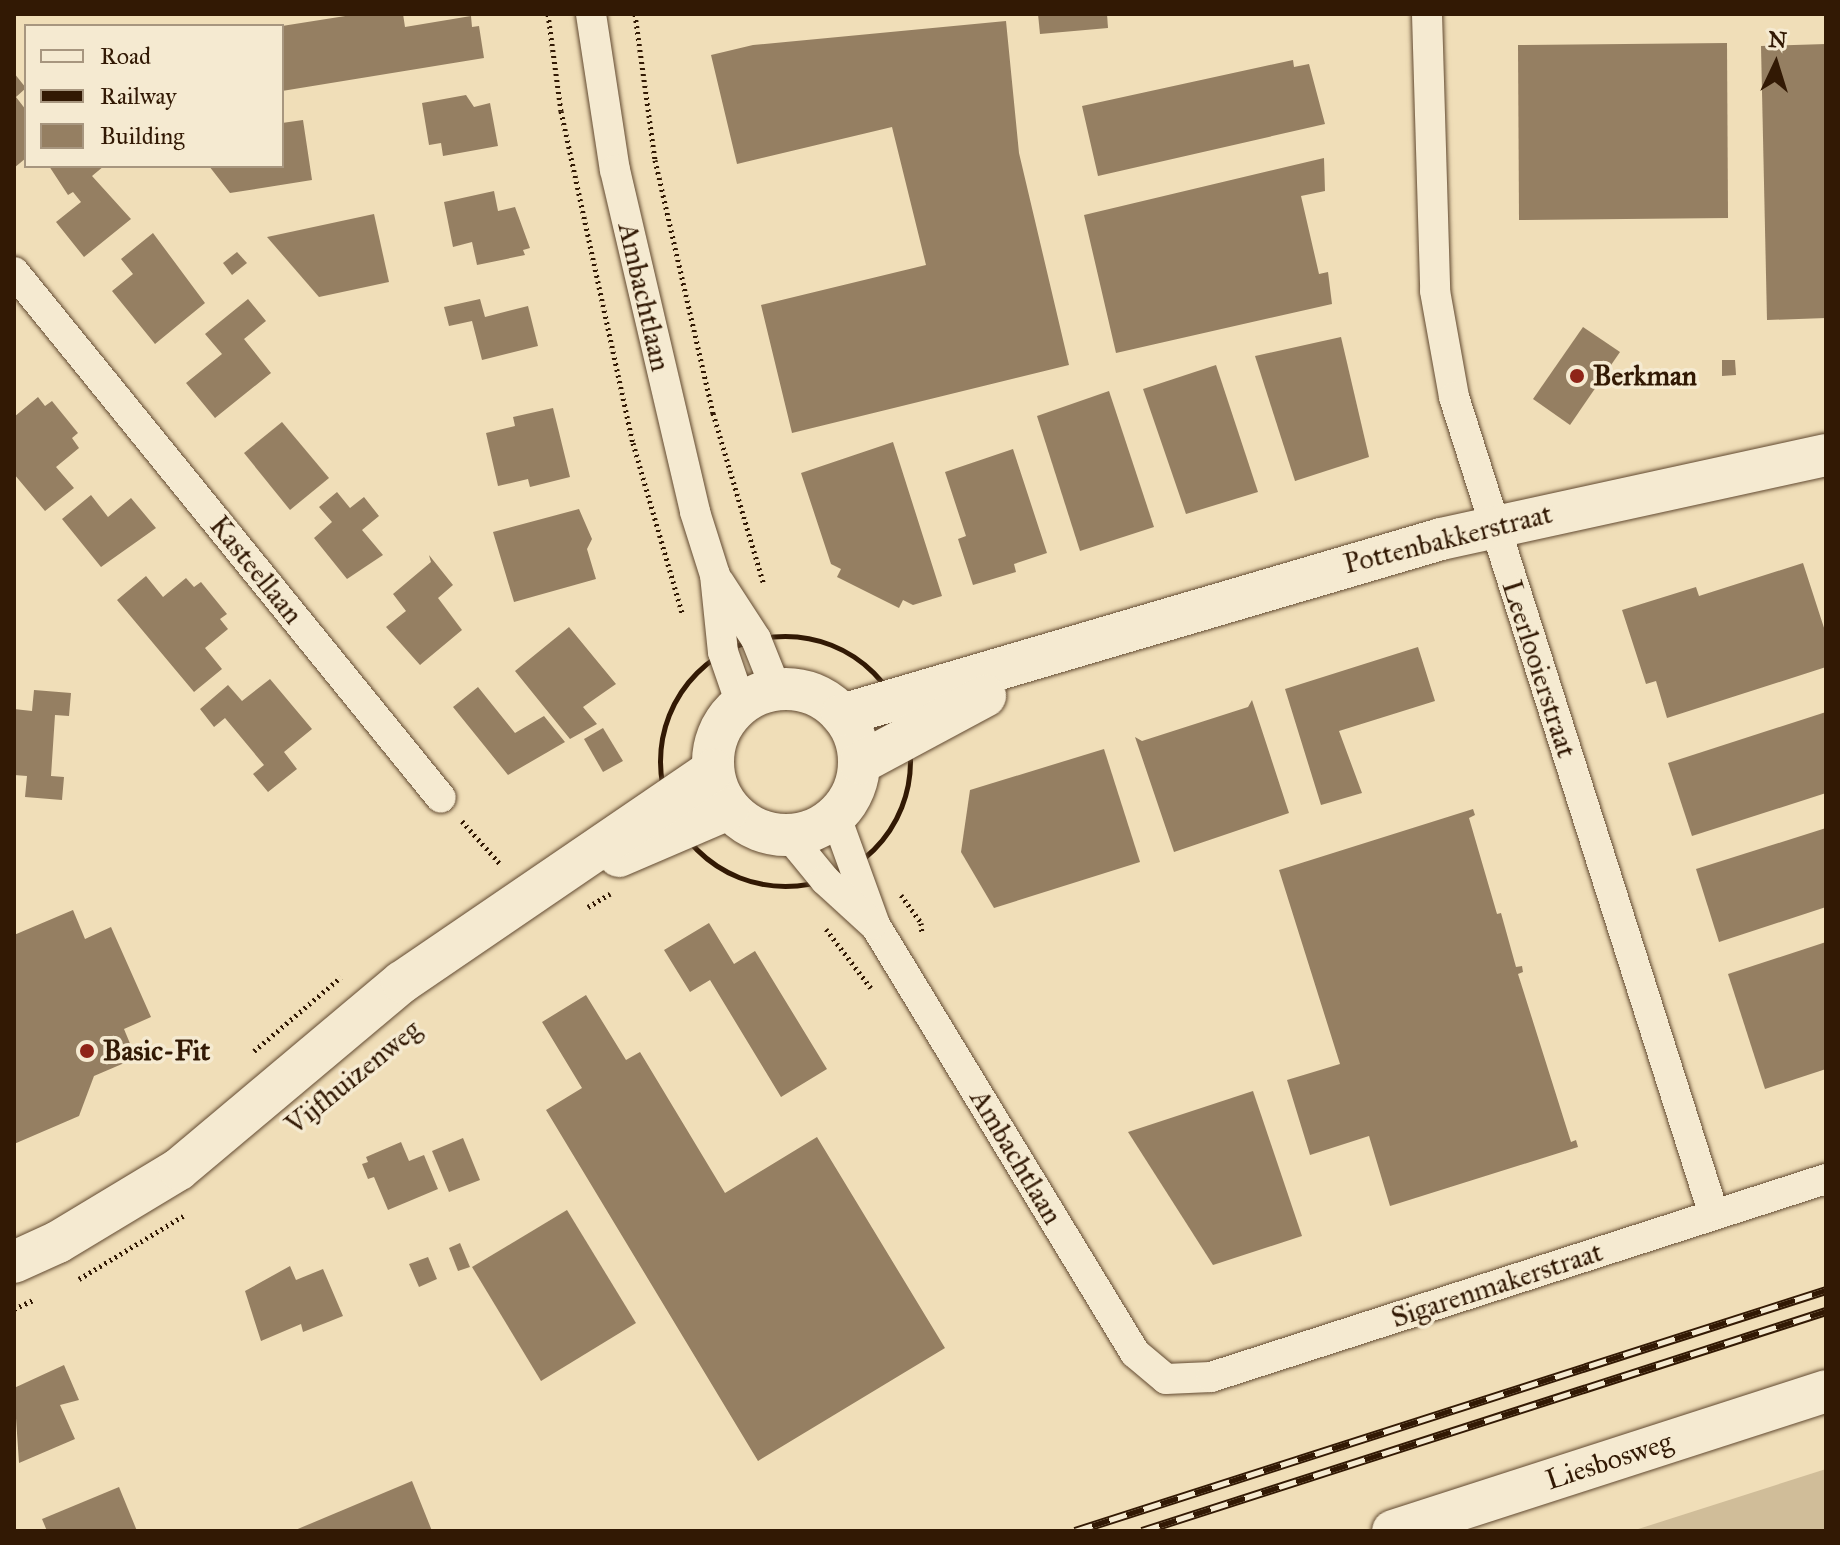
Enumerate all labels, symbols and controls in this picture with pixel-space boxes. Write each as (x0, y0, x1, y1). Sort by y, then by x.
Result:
legend (24, 24, 284, 168)
north arrow (1736, 24, 1816, 104)
text: N (1767, 25, 1788, 54)
text: Road (100, 41, 151, 71)
text: Railway (100, 81, 177, 111)
text: Building (100, 121, 185, 151)
street label: Ambachtlaan (611, 220, 677, 374)
place label: Berkman (1593, 359, 1697, 393)
marker: Berkman (1568, 367, 1586, 385)
street label: Pottenbakkerstraat (1340, 497, 1556, 581)
street label: Kasteellaan (202, 509, 310, 631)
street label: Leerlooierstraat (1495, 576, 1583, 762)
street label: Vijfhuizenweg (279, 1012, 427, 1142)
place label: Basic-Fit (103, 1034, 210, 1068)
marker: Basic-Fit (78, 1042, 96, 1060)
street label: Ambachtlaan (963, 1084, 1069, 1230)
street label: Sigarenmakerstraat (1387, 1235, 1607, 1335)
street label: Liesbosweg (1541, 1425, 1677, 1497)

